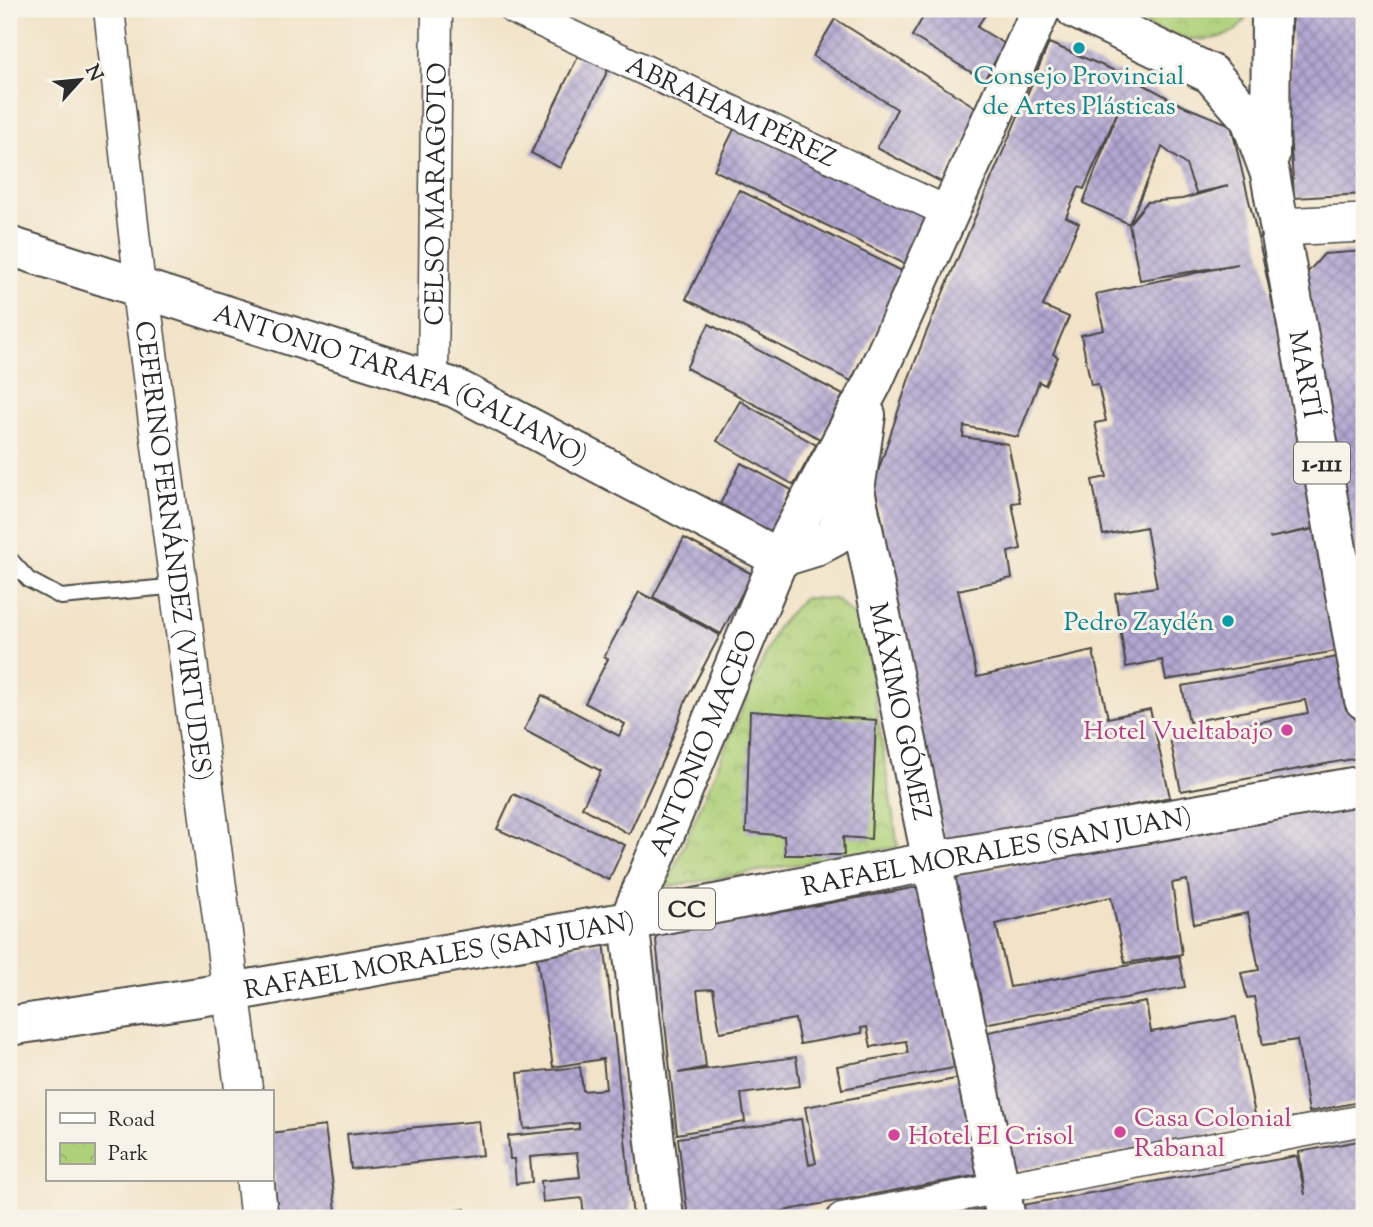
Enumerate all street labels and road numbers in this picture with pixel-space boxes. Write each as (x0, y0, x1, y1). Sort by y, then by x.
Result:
street label: ABRAHAM PÉREZ (619, 48, 842, 178)
street label: CELSO MARAGOTO (418, 62, 457, 326)
street label: ANTONIO TARAFA (GALIANO) (208, 296, 594, 475)
street label: CEFERINO FERNÁNDEZ (VIRTUDES) (124, 319, 220, 784)
street label: MARTÍ (1277, 328, 1329, 422)
road number: 1-111 (1294, 442, 1350, 484)
street label: MÁXIMO GÓMEZ (858, 600, 939, 824)
street label: ANTONIO MACEO (642, 625, 768, 862)
street label: RAFAEL MORALES (SAN JUAN) (799, 800, 1195, 908)
road number: CC (659, 888, 715, 930)
street label: RAFAEL MORALES (SAN JUAN) (241, 904, 638, 1011)

